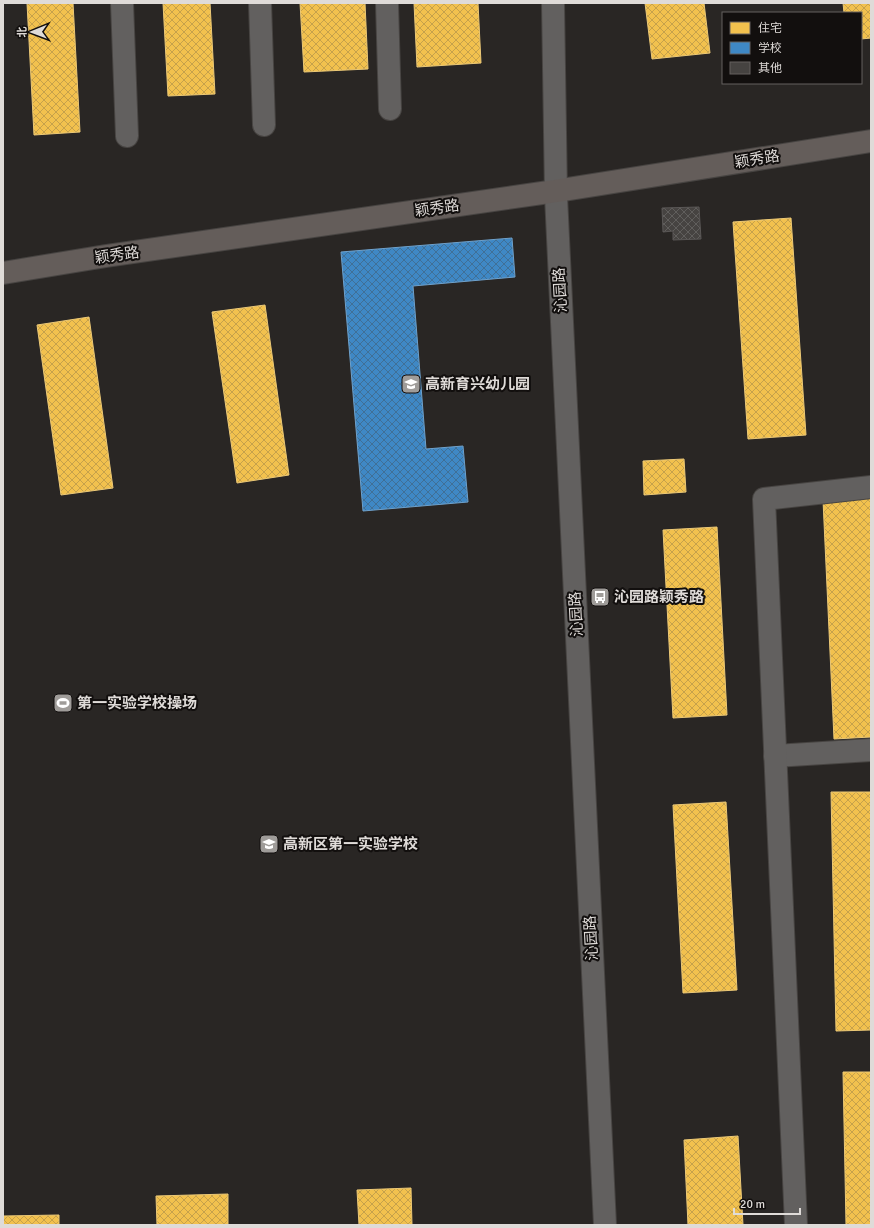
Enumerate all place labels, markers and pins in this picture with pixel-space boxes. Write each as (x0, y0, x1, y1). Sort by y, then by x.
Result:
school or university icon: 高新育兴幼儿园 (400, 373, 422, 395)
place label: 高新育兴幼儿园 (425, 375, 530, 393)
bus stop icon: 沁园路颖秀路 (589, 586, 611, 608)
place label: 沁园路颖秀路 (614, 588, 704, 606)
sports icon: 第一实验学校操场 (52, 692, 74, 714)
place label: 第一实验学校操场 (77, 694, 197, 712)
school or university icon: 高新区第一实验学校 (258, 833, 280, 855)
place label: 高新区第一实验学校 (283, 835, 418, 853)

